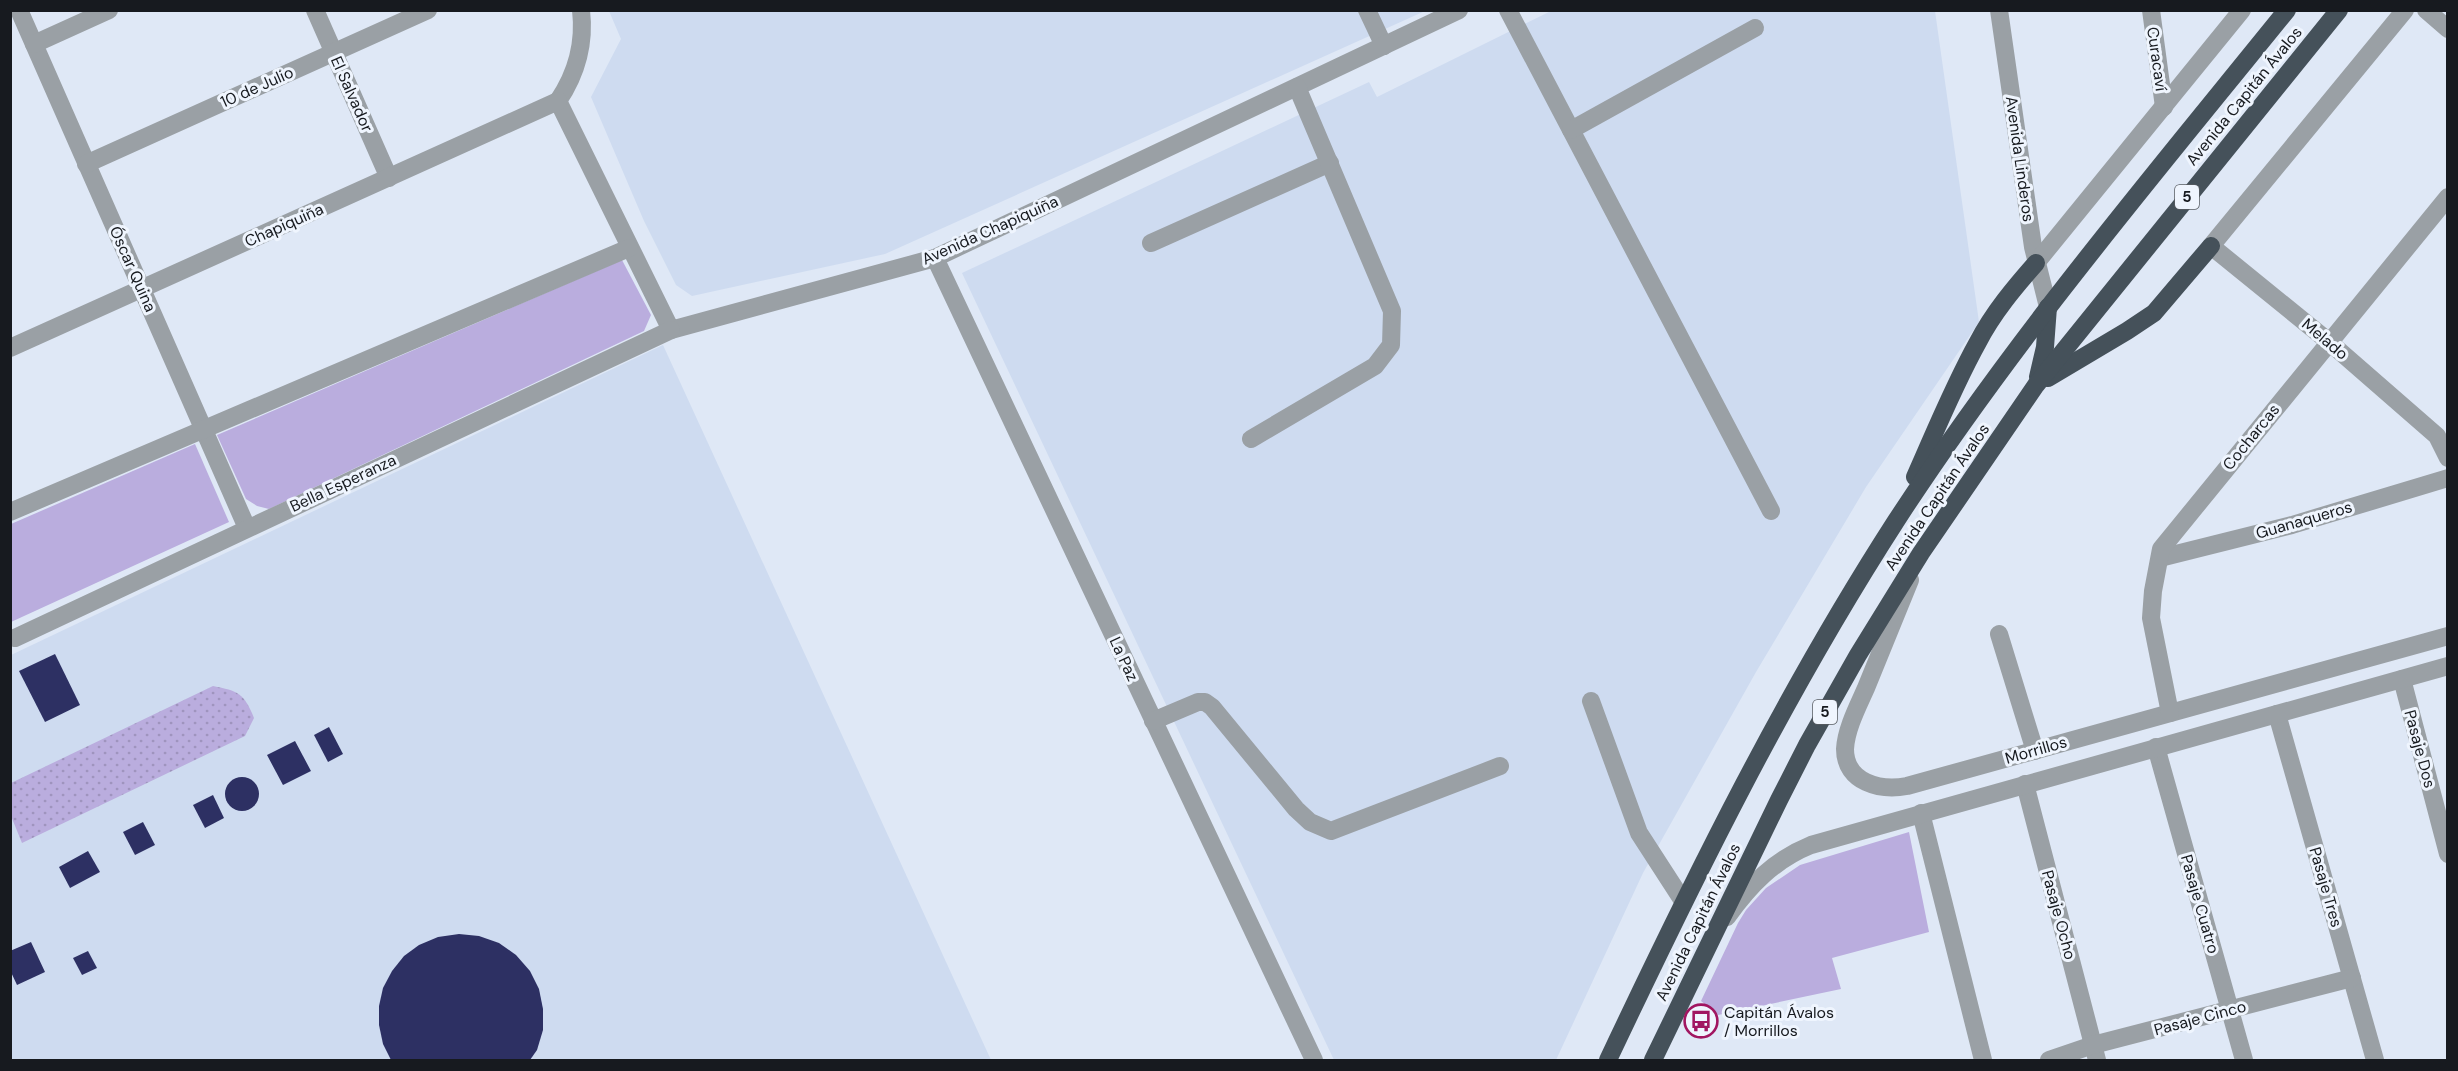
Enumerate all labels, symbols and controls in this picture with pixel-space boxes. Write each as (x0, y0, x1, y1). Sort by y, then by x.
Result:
street label: Avenida Capitán Ávalos (2181, 22, 2307, 170)
street label: Curacaví (2142, 25, 2172, 93)
street label: El Salvador (326, 53, 378, 135)
street label: 10 de Julio (217, 62, 297, 112)
street label: Avenida Linderos (2001, 95, 2039, 223)
road number: 5 (2175, 185, 2199, 209)
street label: Avenida Chapiquiña (919, 190, 1061, 270)
street label: Chapiquiña (241, 198, 327, 252)
street label: Óscar Quina (105, 223, 161, 315)
street label: Melado (2297, 313, 2353, 365)
street label: Cocharcas (2218, 399, 2284, 475)
street label: Avenida Capitán Ávalos (1880, 419, 1994, 575)
street label: Bella Esperanza (287, 449, 399, 517)
street label: Guanaqueros (2253, 496, 2355, 544)
street label: La Paz (1105, 634, 1143, 684)
road number: 5 (1813, 700, 1837, 724)
street label: Pasaje Dos (2399, 708, 2441, 790)
street label: Morrillos (2003, 731, 2069, 769)
street label: Avenida Capitán Ávalos (1651, 840, 1745, 1004)
street label: Pasaje Tres (2305, 845, 2347, 929)
street label: Pasaje Cuatro (2176, 852, 2224, 956)
street label: Pasaje Ocho (2037, 868, 2081, 962)
street label: Pasaje Cinco (2152, 996, 2248, 1040)
place label: Capitán Ávalos / Morrillos (1724, 1002, 1834, 1041)
bus stop icon: Capitán Ávalos / Morrillos (1683, 1003, 1719, 1039)

